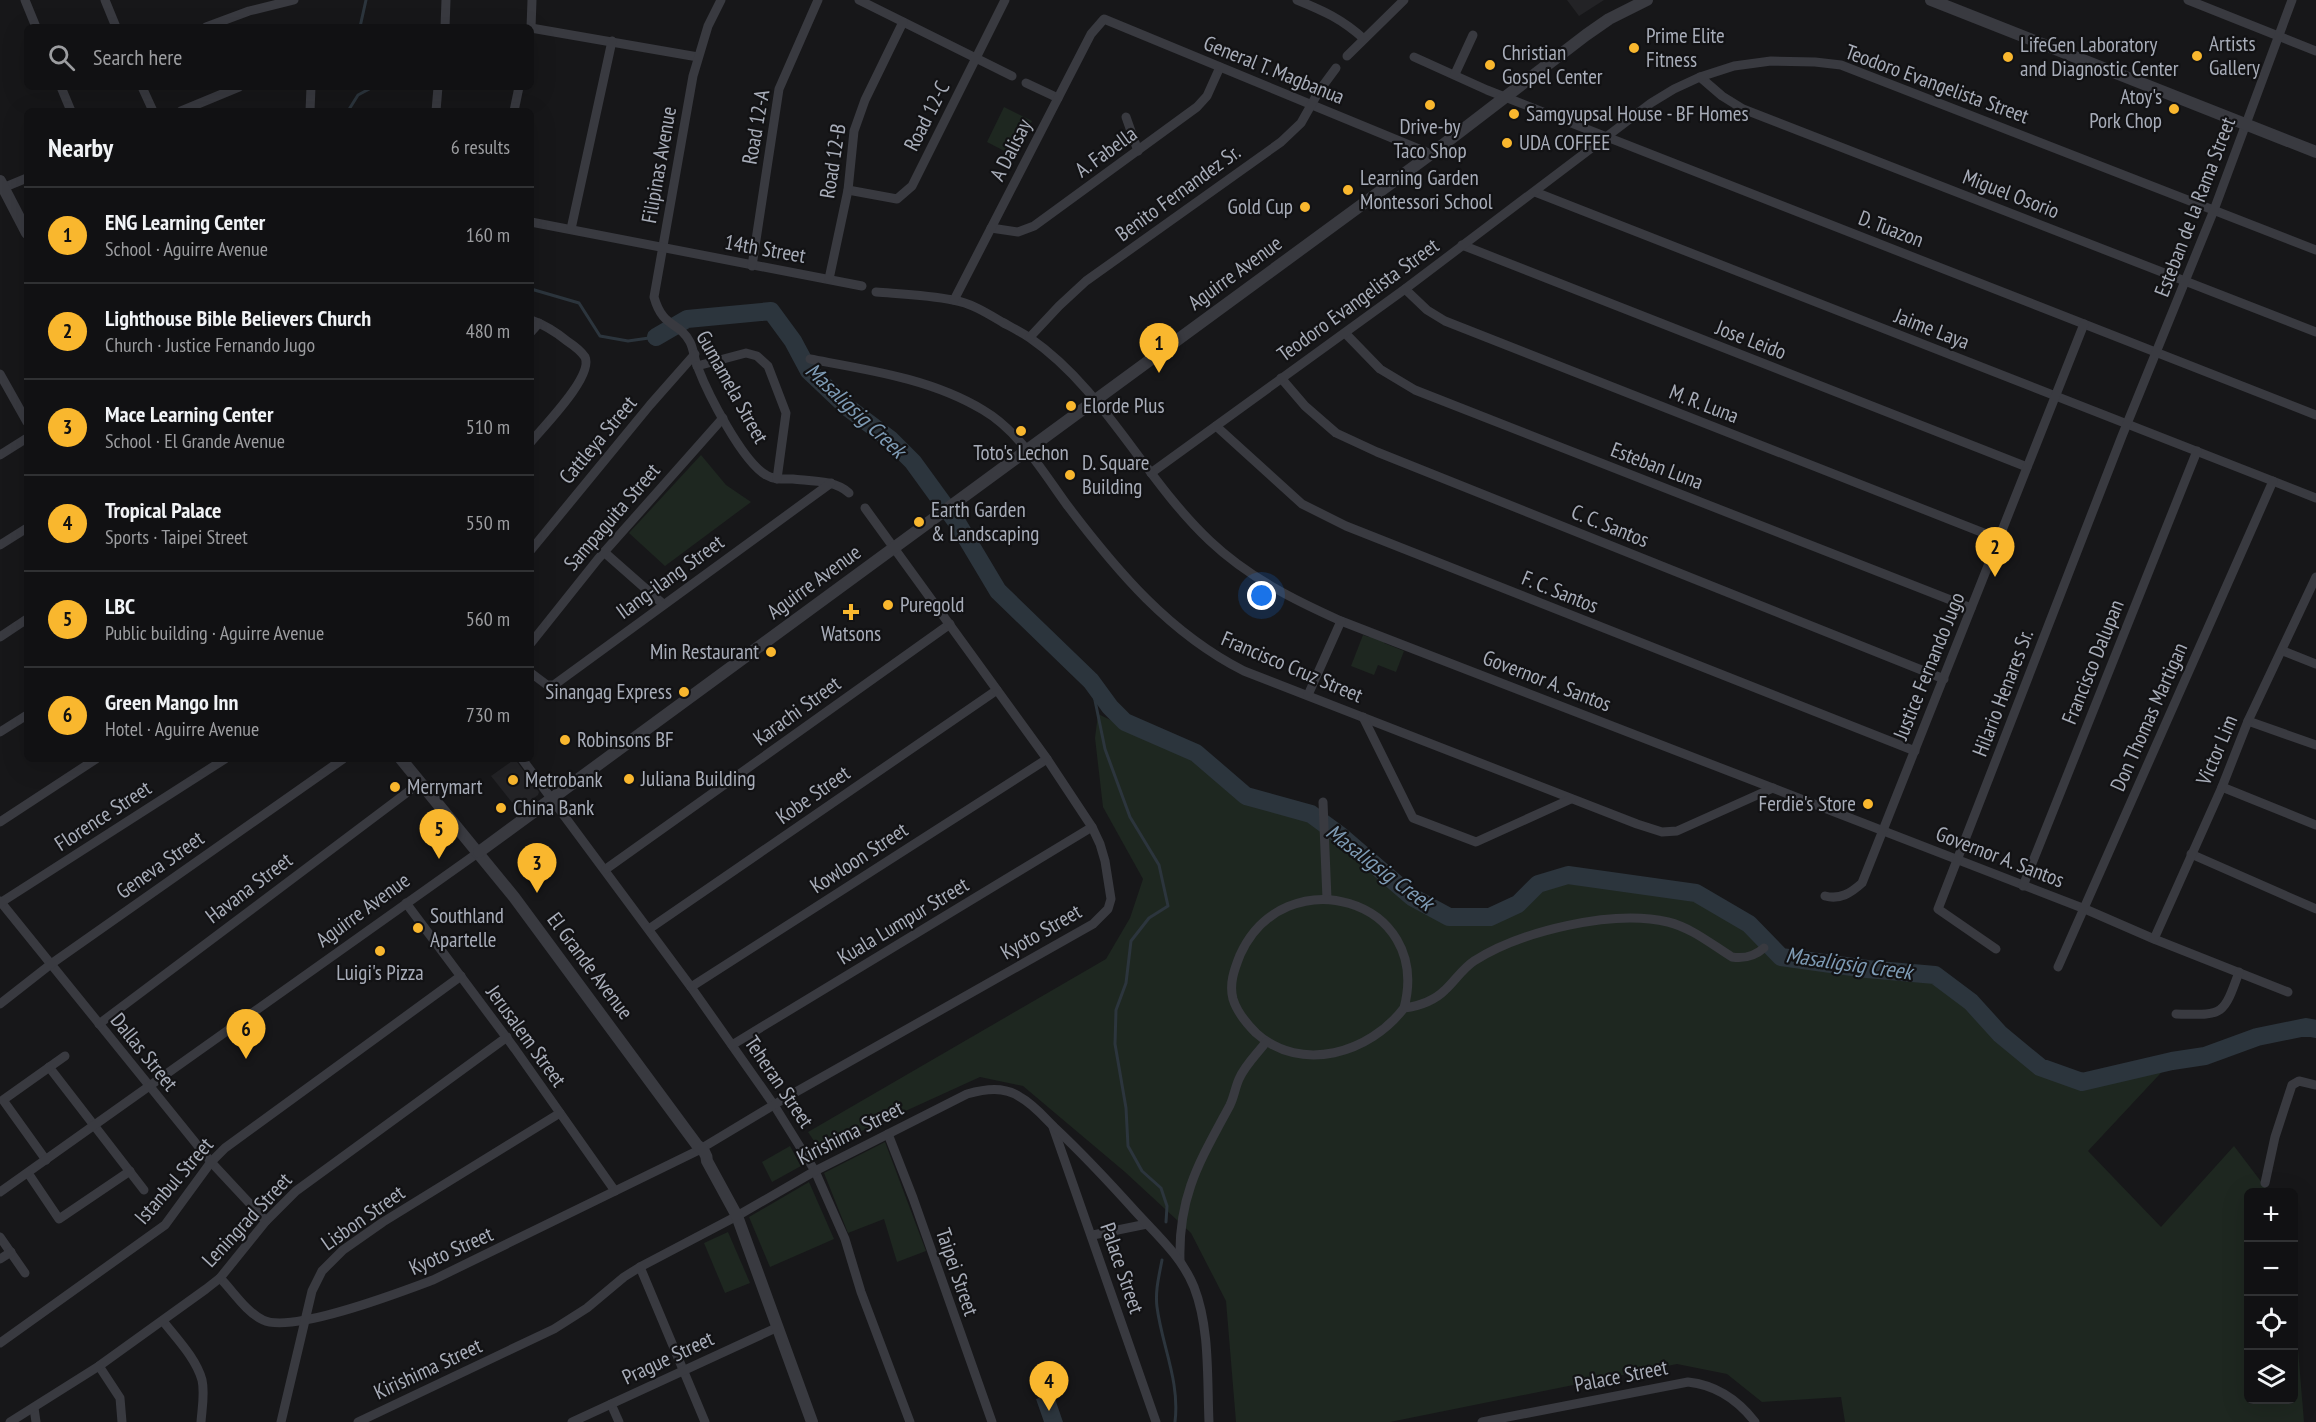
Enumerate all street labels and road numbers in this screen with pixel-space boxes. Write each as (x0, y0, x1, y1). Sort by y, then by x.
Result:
street label: General T. Magbanua (1200, 29, 1349, 110)
street label: Teodoro Evangelista Street (1842, 38, 2033, 129)
street label: Road 12-C (898, 76, 956, 155)
street label: Road 12-A (736, 88, 775, 166)
street label: Filipinas Avenue (635, 104, 682, 225)
street label: Esteban de la Rama Street (2148, 113, 2241, 300)
street label: A Dalisay (984, 114, 1038, 185)
street label: A. Fabella (1069, 120, 1142, 183)
street label: Road 12-B (813, 122, 852, 200)
street label: Benito Fernandez Sr. (1110, 138, 1245, 247)
street label: Miguel Osorio (1959, 163, 2063, 224)
street label: D. Tuazon (1855, 204, 1928, 253)
street label: 14th Street (722, 228, 808, 269)
street label: Aguirre Avenue (1182, 229, 1287, 316)
street label: Teodoro Evangelista Street (1272, 232, 1444, 367)
street label: Jaime Laya (1890, 302, 1973, 355)
street label: Jose Leido (1711, 313, 1790, 365)
street label: Gumamela Street (690, 326, 775, 448)
street label: M. R. Luna (1666, 378, 1743, 429)
street label: Cattleya Street (553, 390, 642, 489)
street label: Esteban Luna (1607, 436, 1707, 495)
street label: Sampaguita Street (558, 457, 666, 576)
street label: C. C. Santos (1567, 498, 1653, 553)
street label: Ilang-ilang Street (611, 528, 729, 625)
street label: Aguirre Avenue (761, 538, 866, 625)
street label: F. C. Santos (1518, 564, 1602, 619)
street label: Justice Fernando Jugo (1886, 588, 1970, 744)
street label: Francisco Dalupan (2055, 596, 2130, 728)
street label: Francisco Cruz Street (1217, 625, 1367, 709)
street label: Hilario Henares Sr. (1966, 625, 2039, 760)
street label: Don Thomas Martigan (2104, 638, 2193, 795)
street label: Governor A. Santos (1479, 644, 1615, 717)
street label: Karachi Street (748, 670, 846, 751)
street label: Victor Lim (2189, 711, 2243, 790)
street label: Kobe Street (770, 759, 855, 830)
street label: Florence Street (49, 774, 156, 857)
street label: Kowloon Street (805, 816, 913, 899)
street label: Governor A. Santos (1932, 820, 2068, 893)
street label: Geneva Street (111, 824, 209, 905)
street label: Havana Street (200, 846, 298, 929)
street label: Aguirre Avenue (310, 866, 415, 953)
street label: Kuala Lumpur Street (832, 871, 973, 970)
street label: Kyoto Street (995, 898, 1086, 966)
street label: El Grande Avenue (541, 907, 639, 1024)
street label: Jerusalem Street (480, 979, 573, 1092)
street label: Dallas Street (105, 1007, 184, 1096)
street label: Teheran Street (739, 1031, 820, 1133)
street label: Kirishima Street (792, 1094, 908, 1171)
street label: Istanbul Street (129, 1131, 219, 1230)
street label: Leningrad Street (196, 1167, 297, 1273)
street label: Lisbon Street (316, 1179, 410, 1256)
street label: Palace Street (1094, 1219, 1151, 1317)
street label: Kyoto Street (405, 1220, 497, 1281)
street label: Taipei Street (930, 1224, 985, 1319)
street label: Prague Street (618, 1325, 718, 1390)
street label: Kirishima Street (369, 1332, 486, 1405)
street label: Palace Street (1572, 1353, 1670, 1398)

